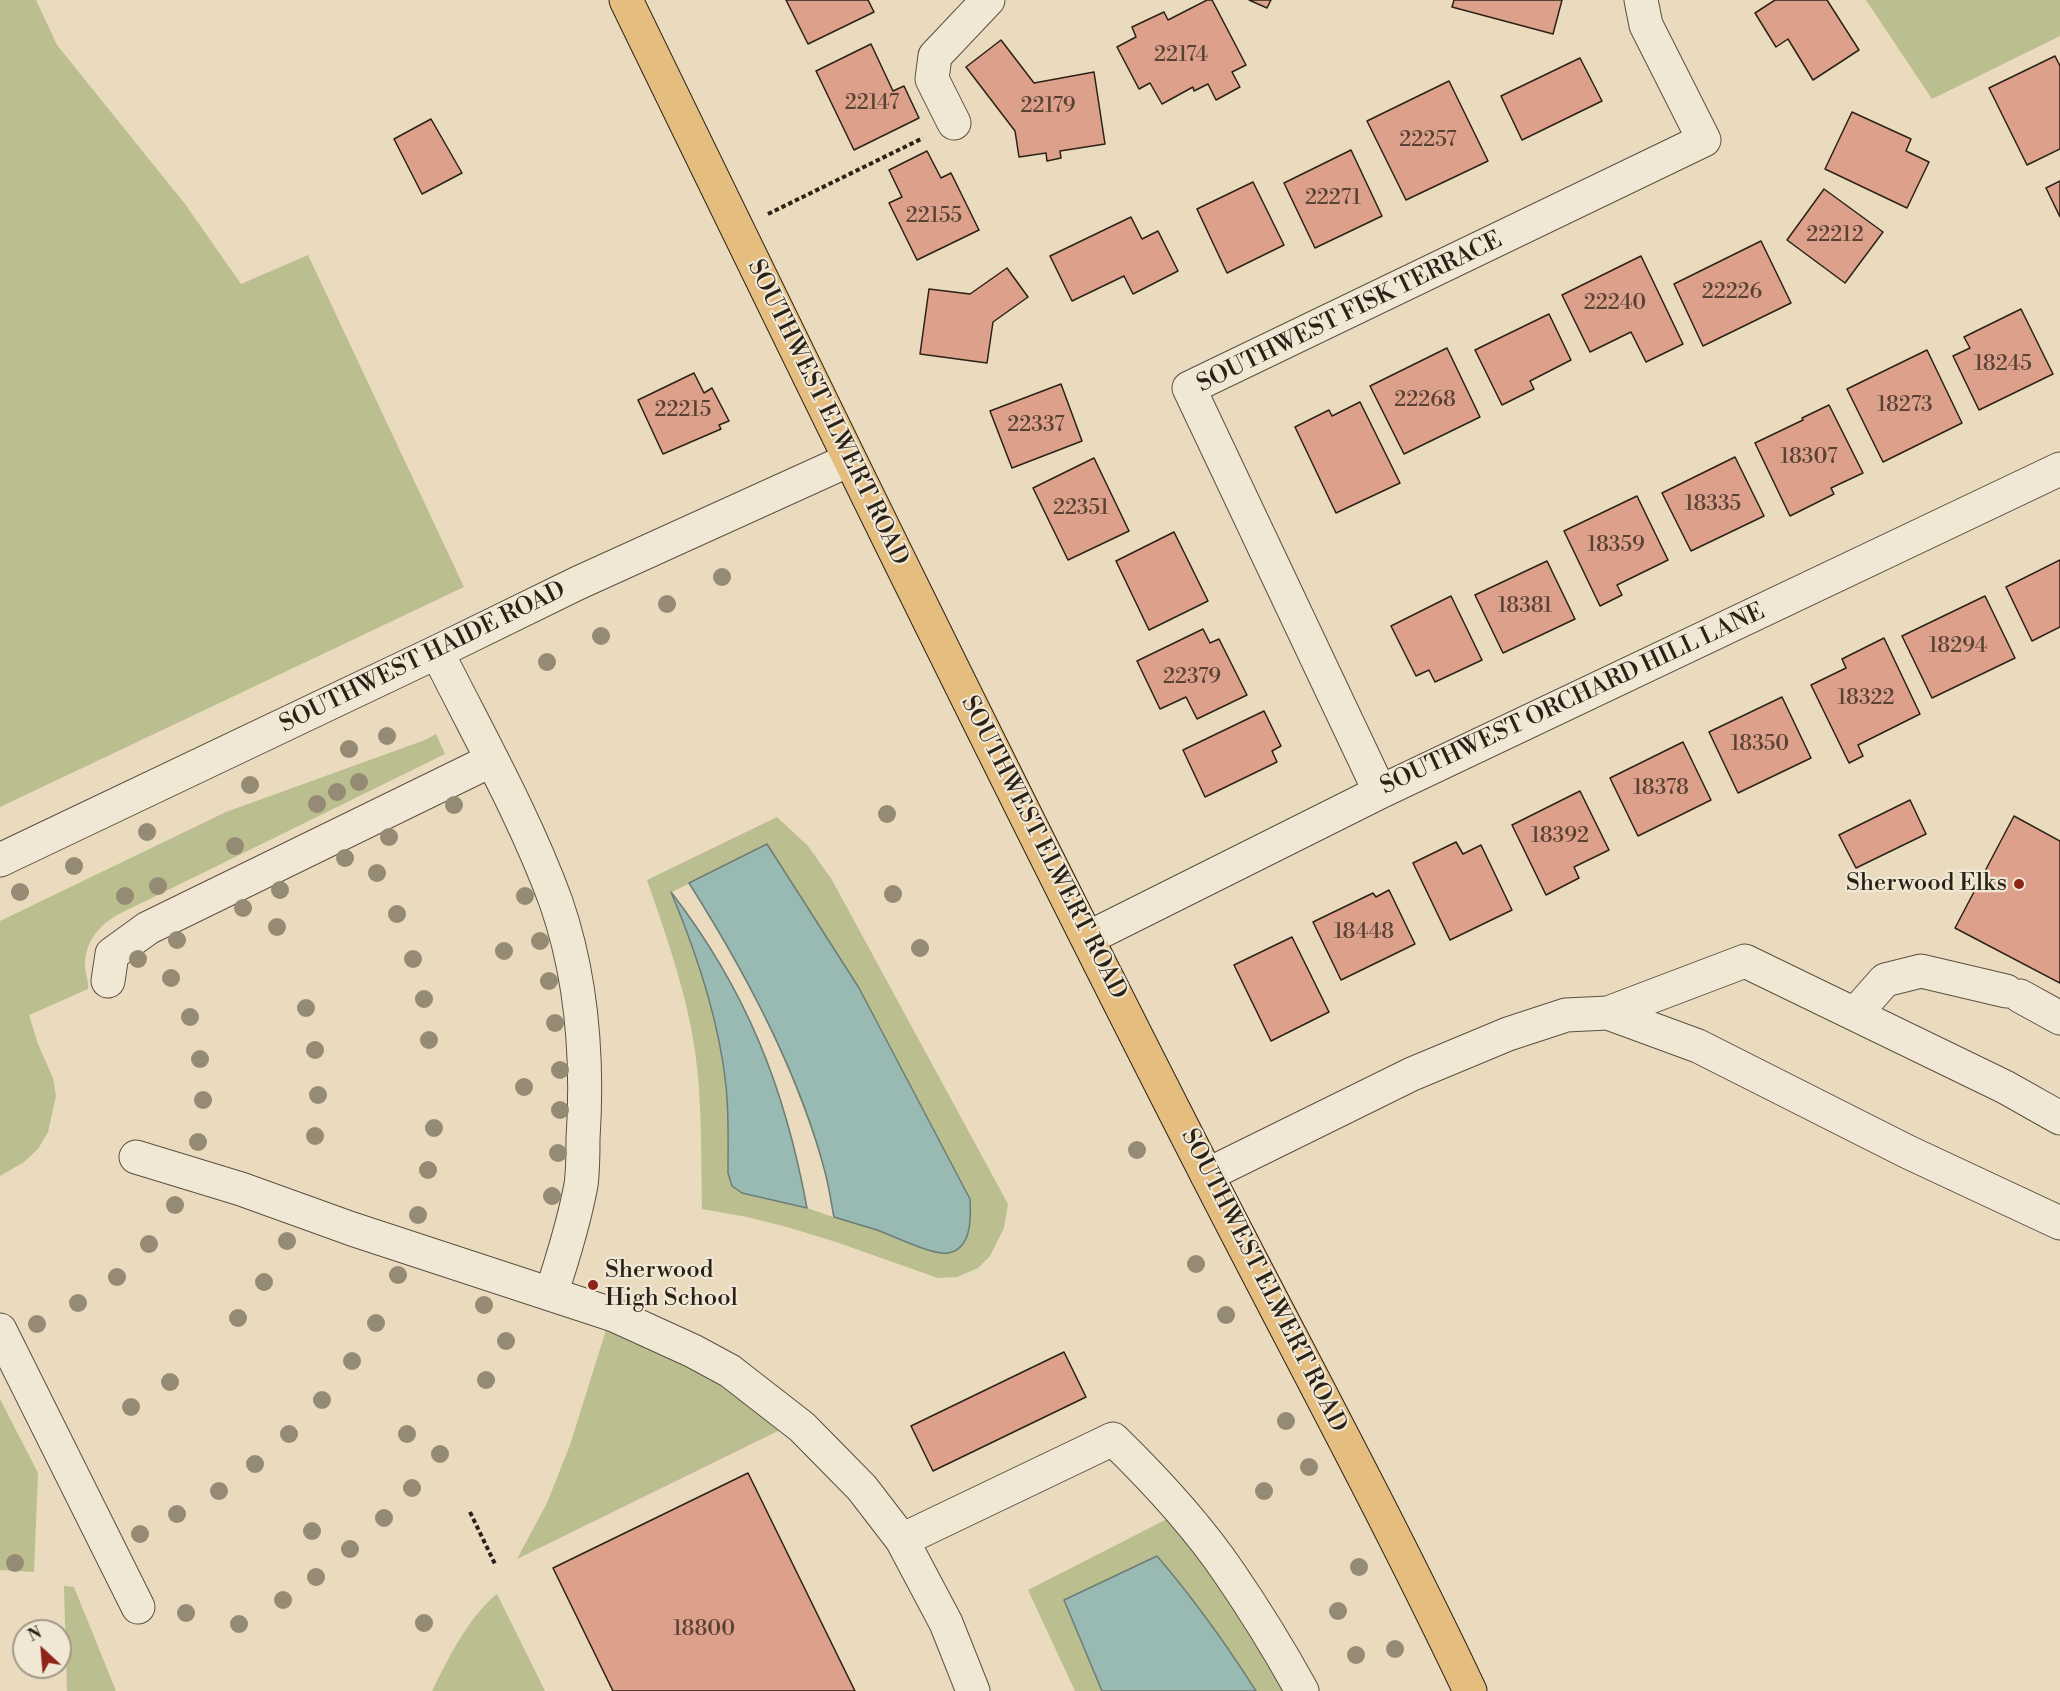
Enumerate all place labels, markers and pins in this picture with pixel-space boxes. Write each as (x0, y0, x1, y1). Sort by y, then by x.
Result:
place label: Sherwood Elks (1846, 870, 2007, 898)
marker: Sherwood Elks (2012, 877, 2026, 891)
place label: Sherwood High School (605, 1257, 738, 1313)
marker: Sherwood High School (586, 1278, 600, 1292)

